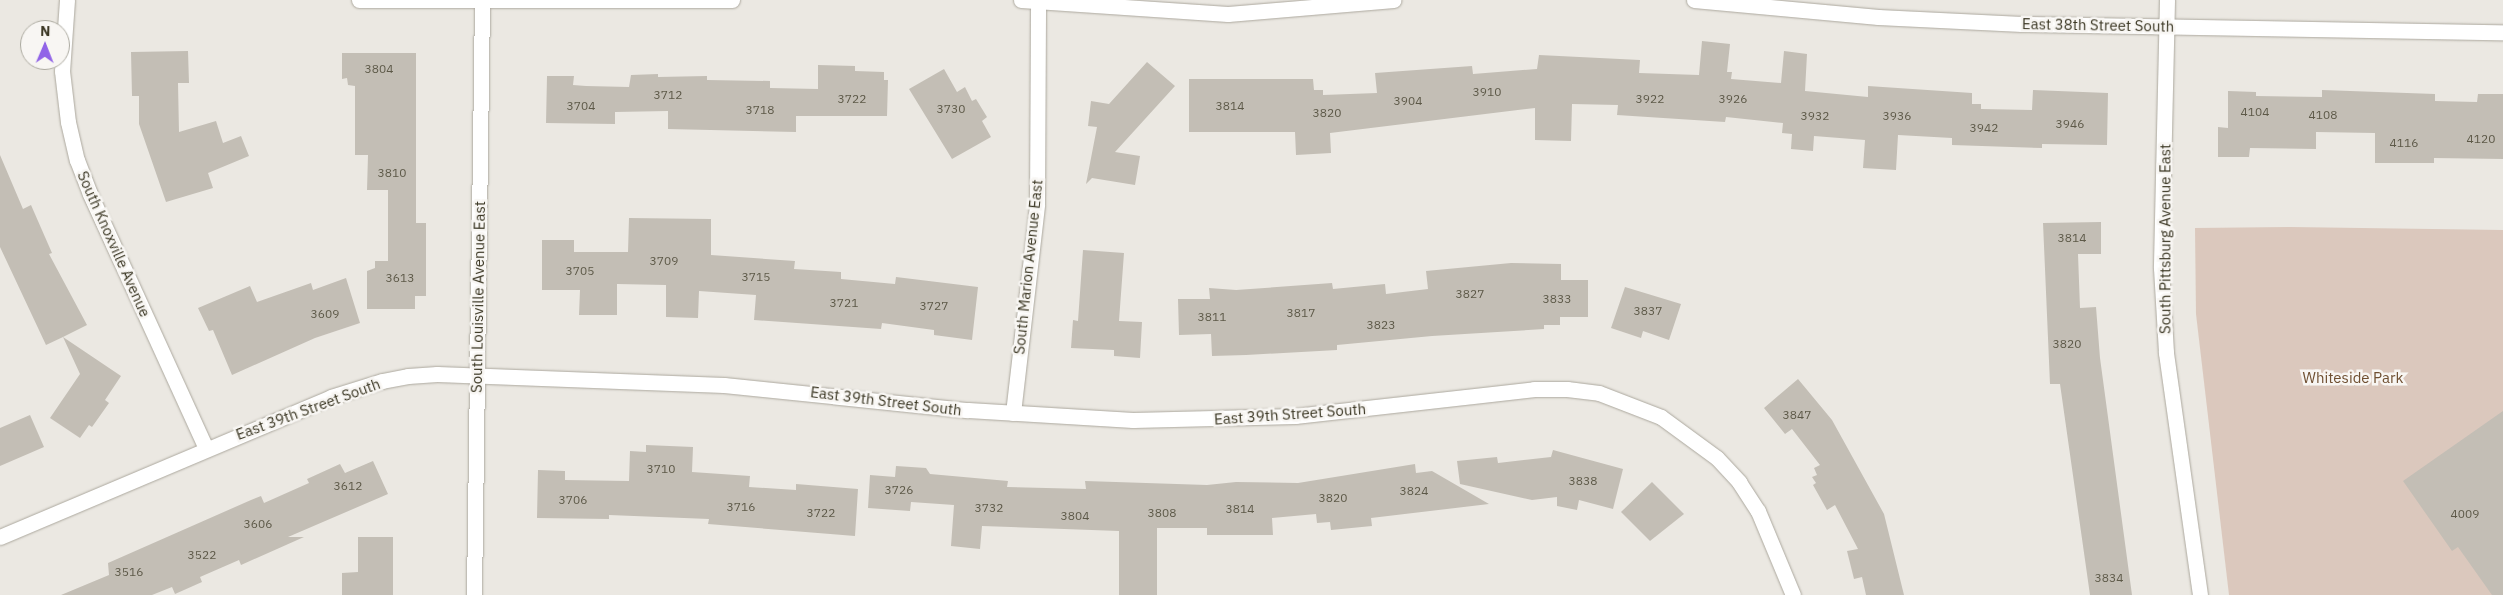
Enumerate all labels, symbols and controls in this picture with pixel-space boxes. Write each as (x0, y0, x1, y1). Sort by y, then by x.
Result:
street label: East 38th Street South (2022, 15, 2174, 35)
north arrow (20, 20, 70, 70)
text: N (40, 22, 50, 40)
house number: 3804 (365, 62, 393, 76)
house number: 3910 (1473, 85, 1501, 99)
house number: 3712 (654, 88, 682, 102)
house number: 3722 (838, 92, 866, 106)
house number: 3922 (1636, 92, 1664, 106)
house number: 3926 (1719, 92, 1747, 106)
house number: 3904 (1394, 94, 1422, 108)
house number: 3704 (567, 99, 595, 113)
house number: 3814 (1216, 99, 1244, 113)
house number: 3730 (937, 102, 965, 116)
house number: 3718 (746, 103, 774, 117)
house number: 4104 (2241, 105, 2269, 119)
house number: 3820 (1313, 106, 1341, 120)
house number: 4108 (2309, 108, 2337, 122)
house number: 3932 (1801, 109, 1829, 123)
house number: 3936 (1883, 109, 1911, 123)
house number: 3946 (2056, 117, 2084, 131)
house number: 3942 (1970, 121, 1998, 135)
house number: 4120 (2467, 132, 2495, 146)
house number: 4116 (2390, 136, 2418, 150)
street label: South Pittsburg Avenue East (2156, 144, 2174, 334)
house number: 3810 (378, 166, 406, 180)
street label: South Knoxville Avenue (74, 168, 154, 320)
street label: South Marion Avenue East (1010, 179, 1046, 355)
street label: South Louisville Avenue East (467, 201, 489, 393)
house number: 3814 (2058, 231, 2086, 245)
house number: 3709 (650, 254, 678, 268)
house number: 3705 (566, 264, 594, 278)
house number: 3715 (742, 270, 770, 284)
house number: 3613 (386, 271, 414, 285)
house number: 3827 (1456, 287, 1484, 301)
house number: 3833 (1543, 292, 1571, 306)
house number: 3721 (830, 296, 858, 310)
house number: 3727 (920, 299, 948, 313)
house number: 3837 (1634, 304, 1662, 318)
house number: 3817 (1287, 306, 1315, 320)
house number: 3609 (311, 307, 339, 321)
house number: 3811 (1198, 310, 1226, 324)
house number: 3823 (1367, 318, 1395, 332)
house number: 3820 (2053, 337, 2081, 351)
park label: Whiteside Park (2303, 369, 2403, 387)
street label: East 39th Street South (233, 375, 383, 443)
street label: East 39th Street South (809, 383, 963, 419)
street label: East 39th Street South (1213, 400, 1367, 428)
house number: 3847 (1783, 408, 1811, 422)
house number: 3710 (647, 462, 675, 476)
house number: 3838 (1569, 474, 1597, 488)
house number: 3612 (334, 479, 362, 493)
house number: 3726 (885, 483, 913, 497)
house number: 3824 (1400, 484, 1428, 498)
house number: 3820 (1319, 491, 1347, 505)
house number: 3706 (559, 493, 587, 507)
house number: 3716 (727, 500, 755, 514)
house number: 3732 (975, 501, 1003, 515)
house number: 3814 (1226, 502, 1254, 516)
house number: 3722 (807, 506, 835, 520)
house number: 3808 (1148, 506, 1176, 520)
house number: 4009 (2451, 507, 2479, 521)
house number: 3804 (1061, 509, 1089, 523)
house number: 3606 (244, 517, 272, 531)
house number: 3522 (188, 548, 216, 562)
house number: 3516 (115, 565, 143, 579)
house number: 3834 (2095, 571, 2123, 585)

